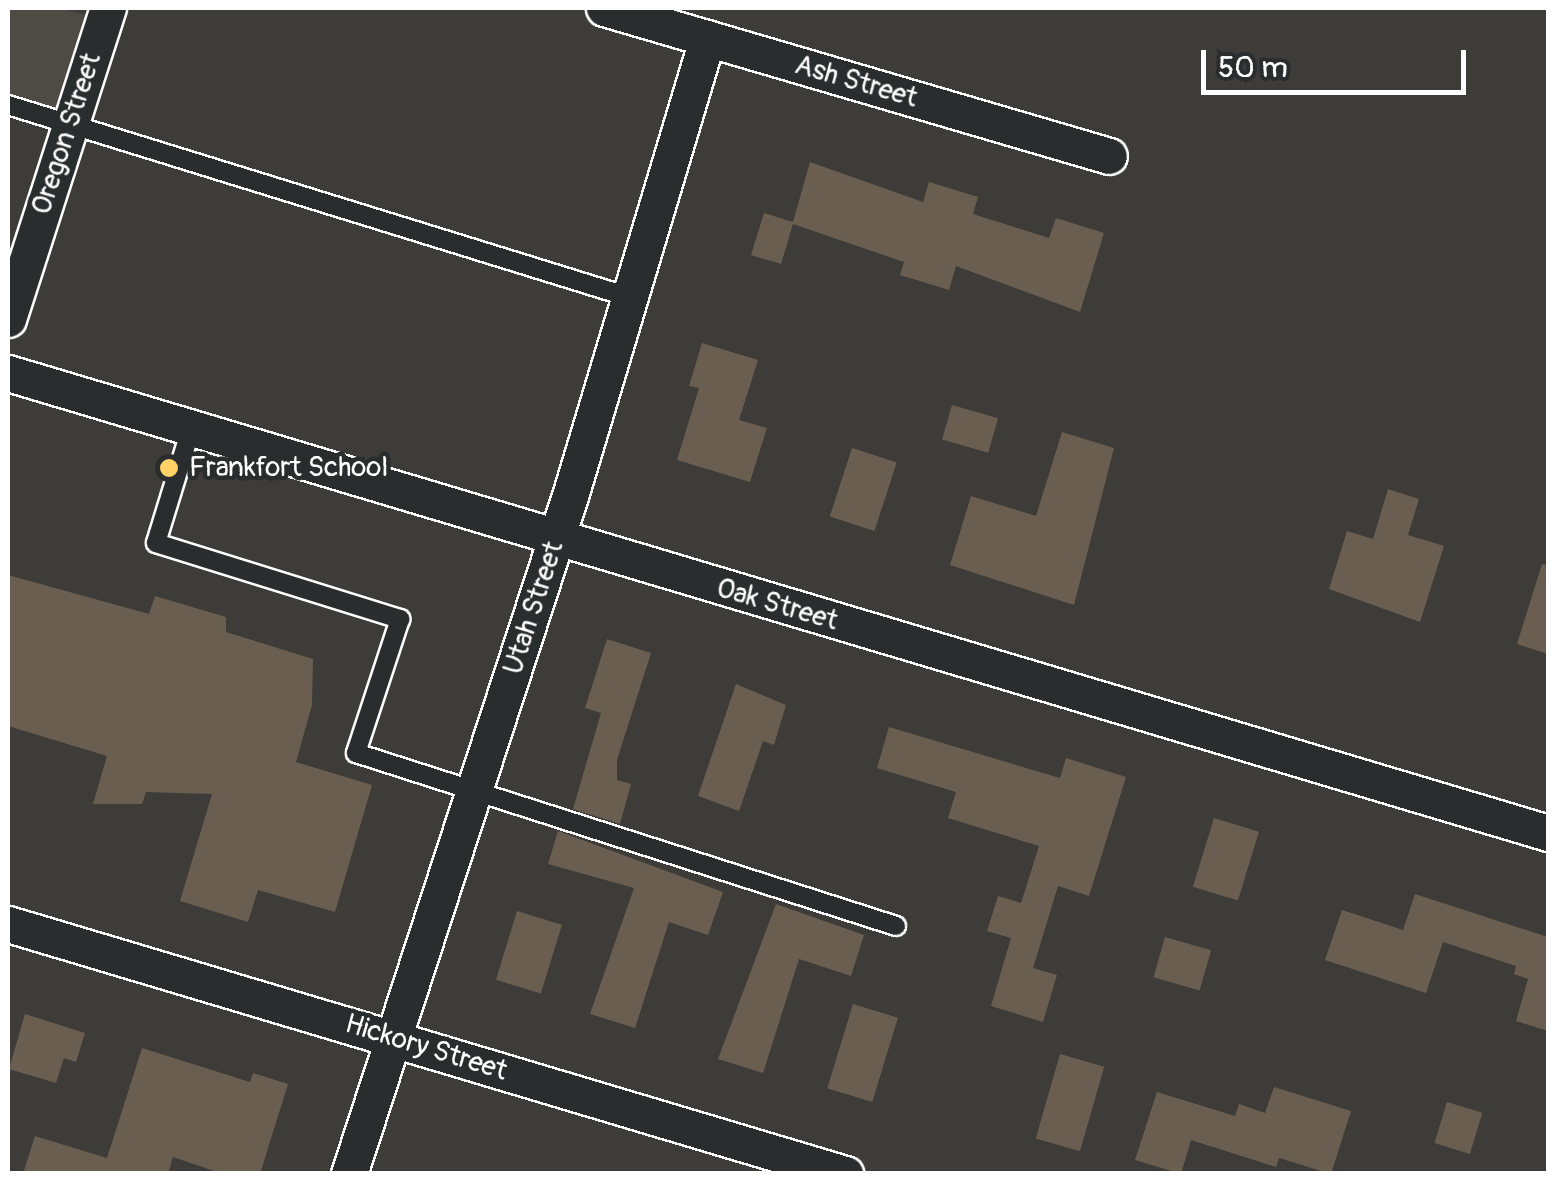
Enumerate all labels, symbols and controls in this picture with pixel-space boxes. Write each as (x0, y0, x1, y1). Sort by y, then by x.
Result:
scale bar (1206, 30, 1471, 92)
street label: Oregon Street (25, 49, 109, 219)
street label: Ash Street (791, 49, 921, 115)
text: 50 m (1218, 49, 1288, 86)
place label: Frankfort School (189, 451, 388, 485)
marker: Frankfort School (158, 457, 180, 479)
street label: Utah Street (497, 537, 571, 679)
street label: Oak Street (713, 572, 841, 638)
street label: Hickory Street (341, 1007, 511, 1089)

